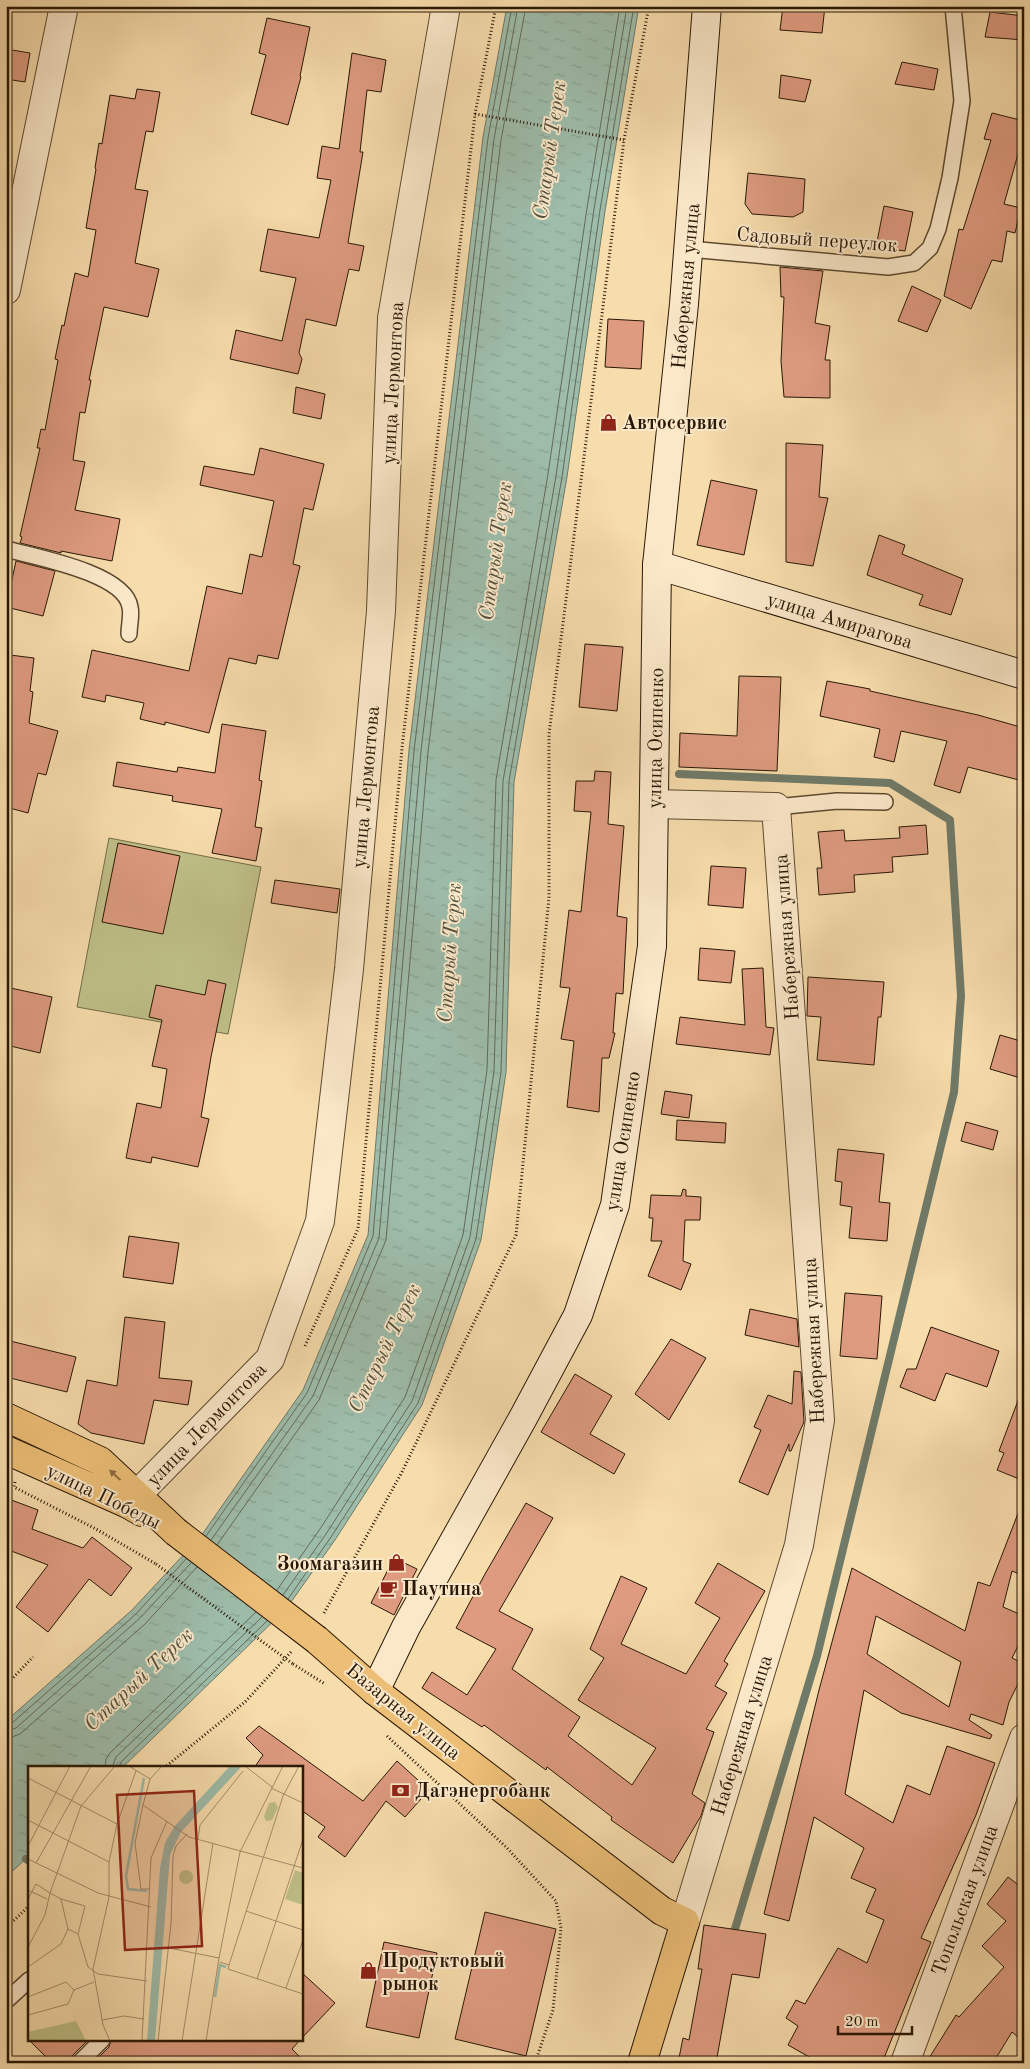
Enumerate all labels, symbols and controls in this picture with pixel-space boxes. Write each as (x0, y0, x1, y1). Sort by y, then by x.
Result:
water label: Старый Терек (530, 79, 571, 221)
street label: Набережная улица (670, 202, 704, 370)
street label: Садовый переулок (736, 225, 898, 257)
street label: улица Лермонтова (380, 301, 408, 465)
shop icon: Автосервис (598, 412, 618, 432)
place label: Автосервис (622, 414, 727, 434)
water label: Старый Терек (476, 480, 517, 622)
street label: улица Амирагова (764, 590, 915, 654)
street label: улица Осипенко (646, 667, 668, 809)
street label: улица Лермонтова (350, 705, 384, 869)
street label: Набережная улица (772, 853, 804, 1021)
water label: Старый Терек (435, 882, 466, 1024)
street label: улица Осипенко (603, 1070, 645, 1213)
street label: Набережная улица (801, 1257, 829, 1425)
water label: Старый Терек (345, 1281, 426, 1416)
street label: улица Лермонтова (144, 1360, 271, 1491)
street label: улица Победы (43, 1462, 163, 1534)
one-way arrow (109, 1469, 121, 1481)
shop icon: Зоомагазин (387, 1553, 407, 1573)
place label: Зоомагазин (277, 1555, 383, 1575)
cafe icon: Паутина (378, 1578, 398, 1598)
place label: Паутина (402, 1580, 481, 1600)
water label: Старый Терек (81, 1625, 198, 1736)
street label: Набережная улица (709, 1653, 777, 1818)
street label: Базарная улица (342, 1660, 464, 1765)
inset map (28, 1766, 302, 2042)
bank icon: Дагэнергобанк (391, 1780, 411, 1800)
place label: Дагэнергобанк (415, 1782, 551, 1802)
street label: Топольская улица (929, 1822, 1002, 1979)
place label: Продуктовый рынок (382, 1952, 505, 1995)
shop icon: Продуктовый рынок (358, 1961, 378, 1981)
scale bar (838, 2004, 911, 2036)
text: 20 m (845, 2015, 879, 2030)

